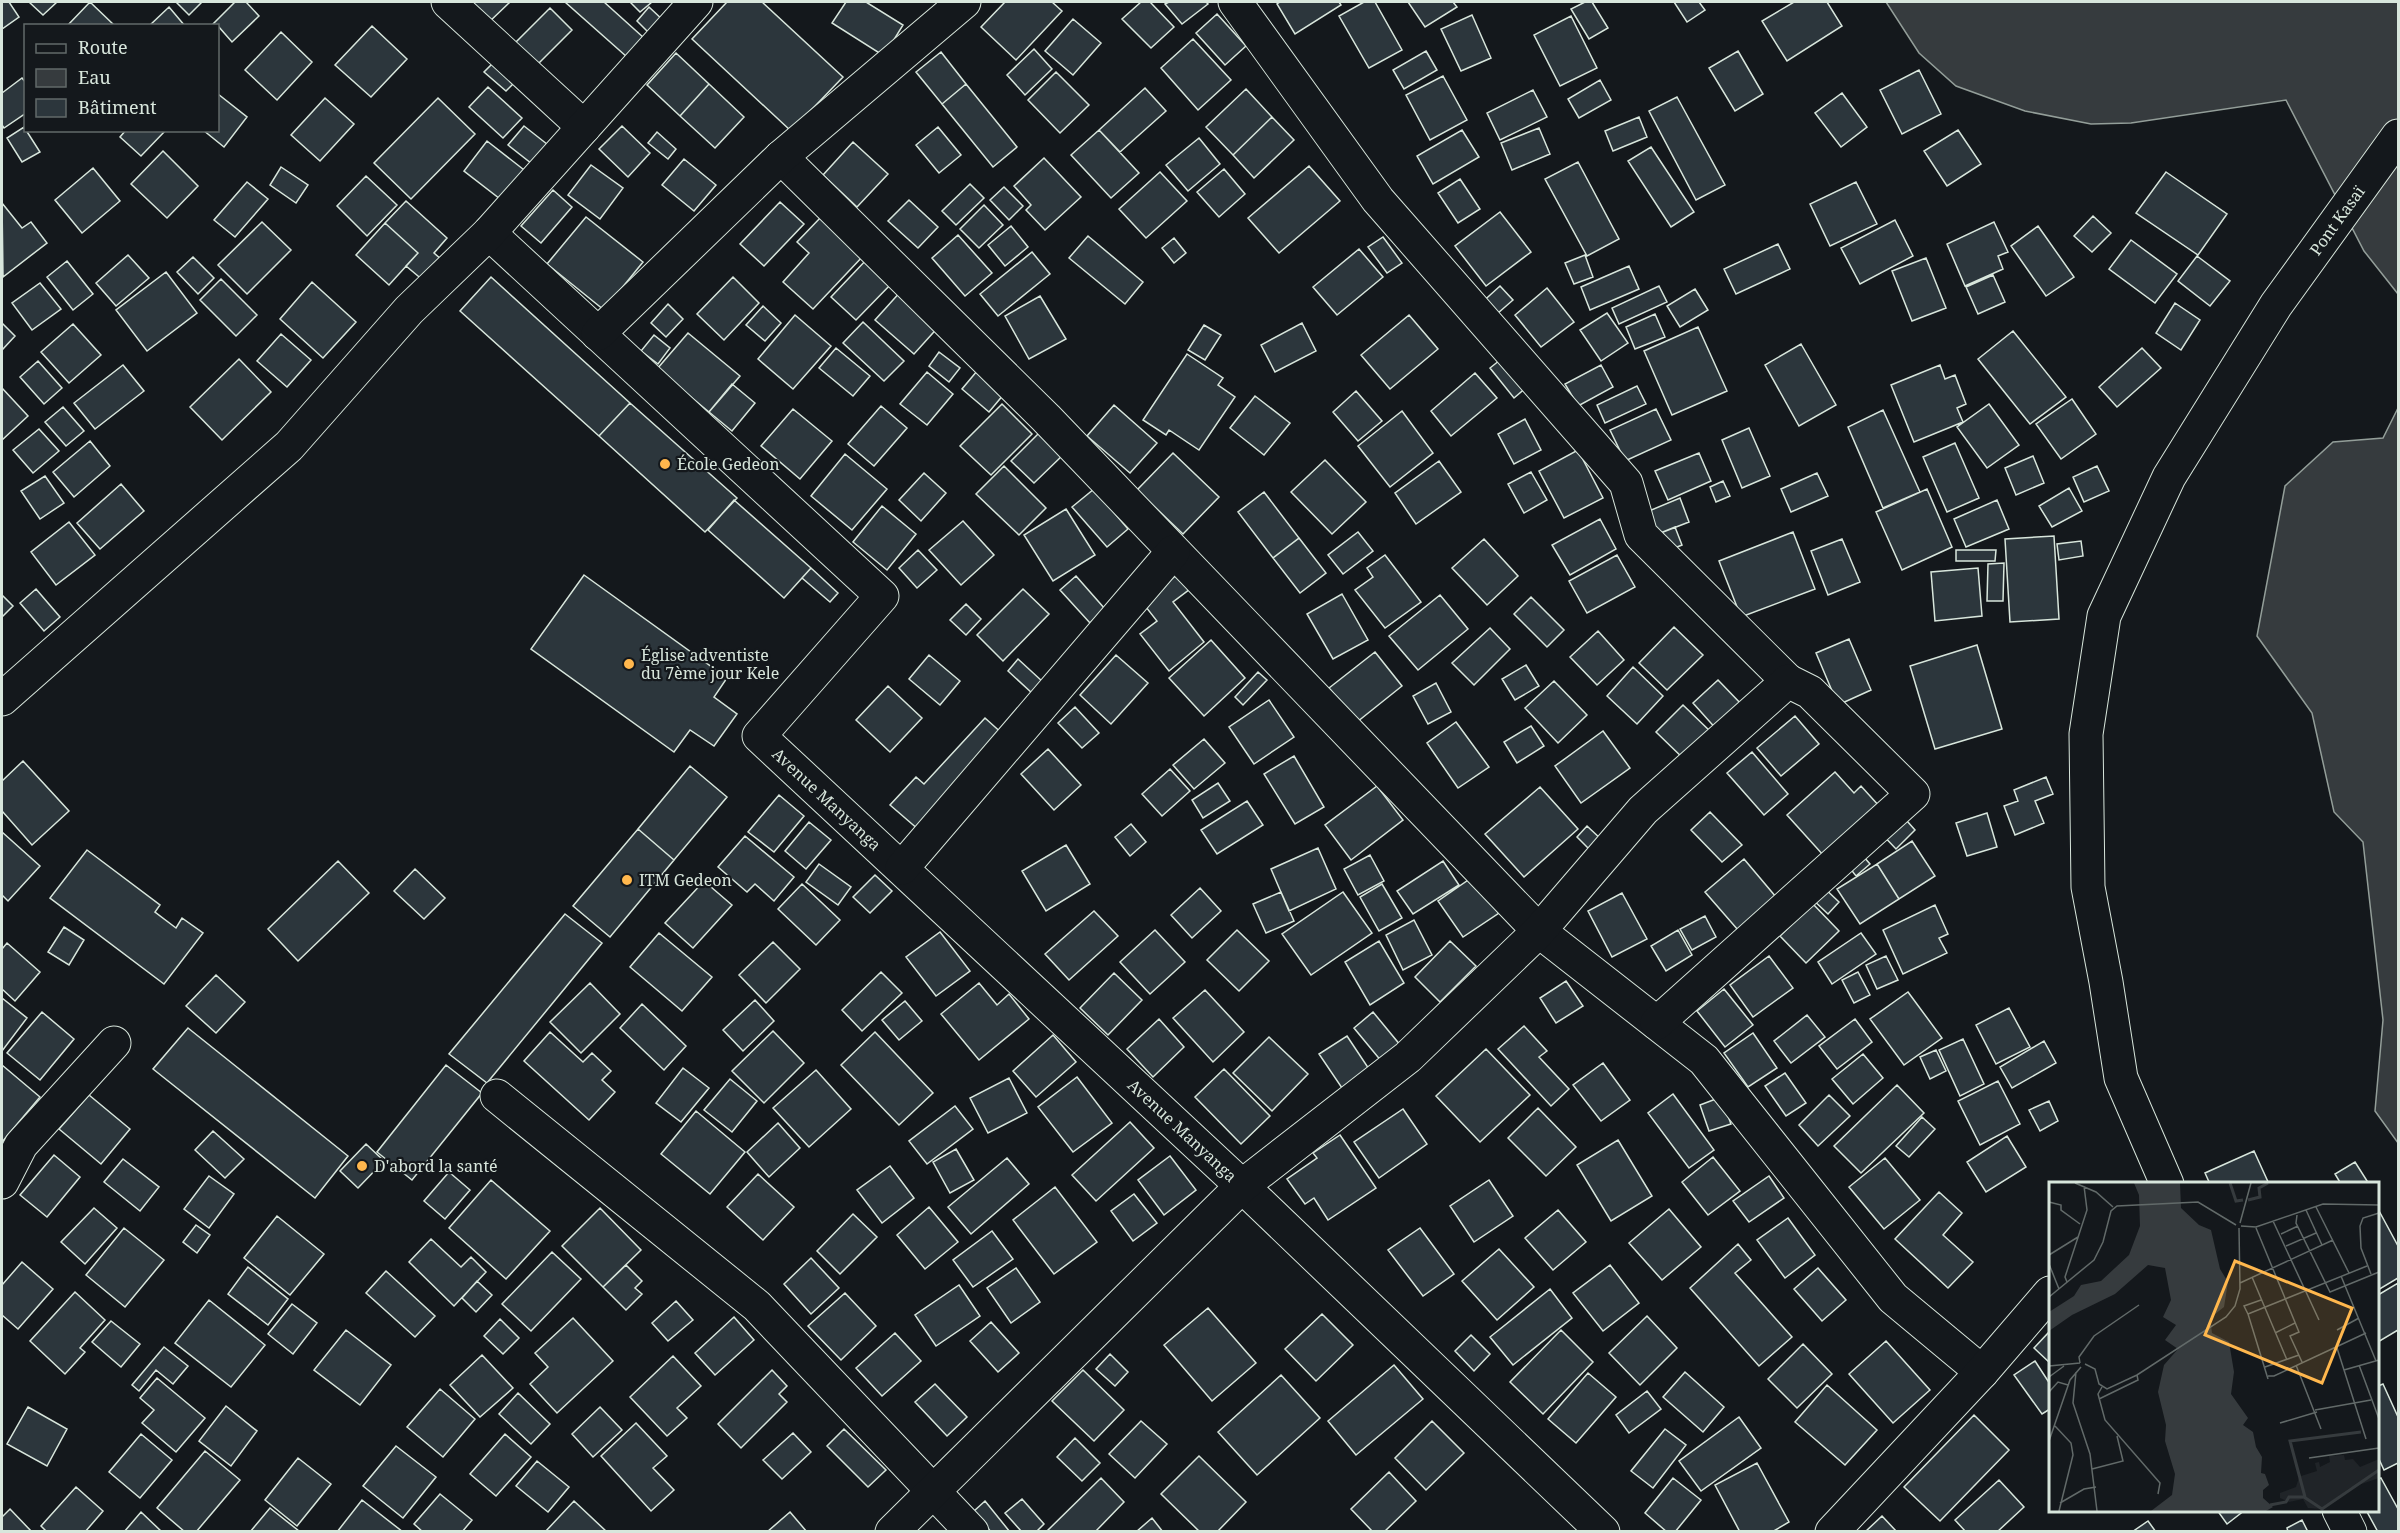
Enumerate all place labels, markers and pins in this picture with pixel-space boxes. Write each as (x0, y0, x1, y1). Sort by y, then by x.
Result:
place label: École Gedeon (677, 453, 780, 475)
marker: École Gedeon (658, 457, 672, 471)
place label: Église adventiste du 7ème jour Kele (641, 644, 779, 684)
marker: Église adventiste du 7ème jour Kele (622, 657, 636, 671)
place label: ITM Gedeon (639, 869, 732, 891)
marker: ITM Gedeon (620, 873, 634, 887)
place label: D'abord la santé (374, 1155, 498, 1177)
marker: D'abord la santé (355, 1159, 369, 1173)

